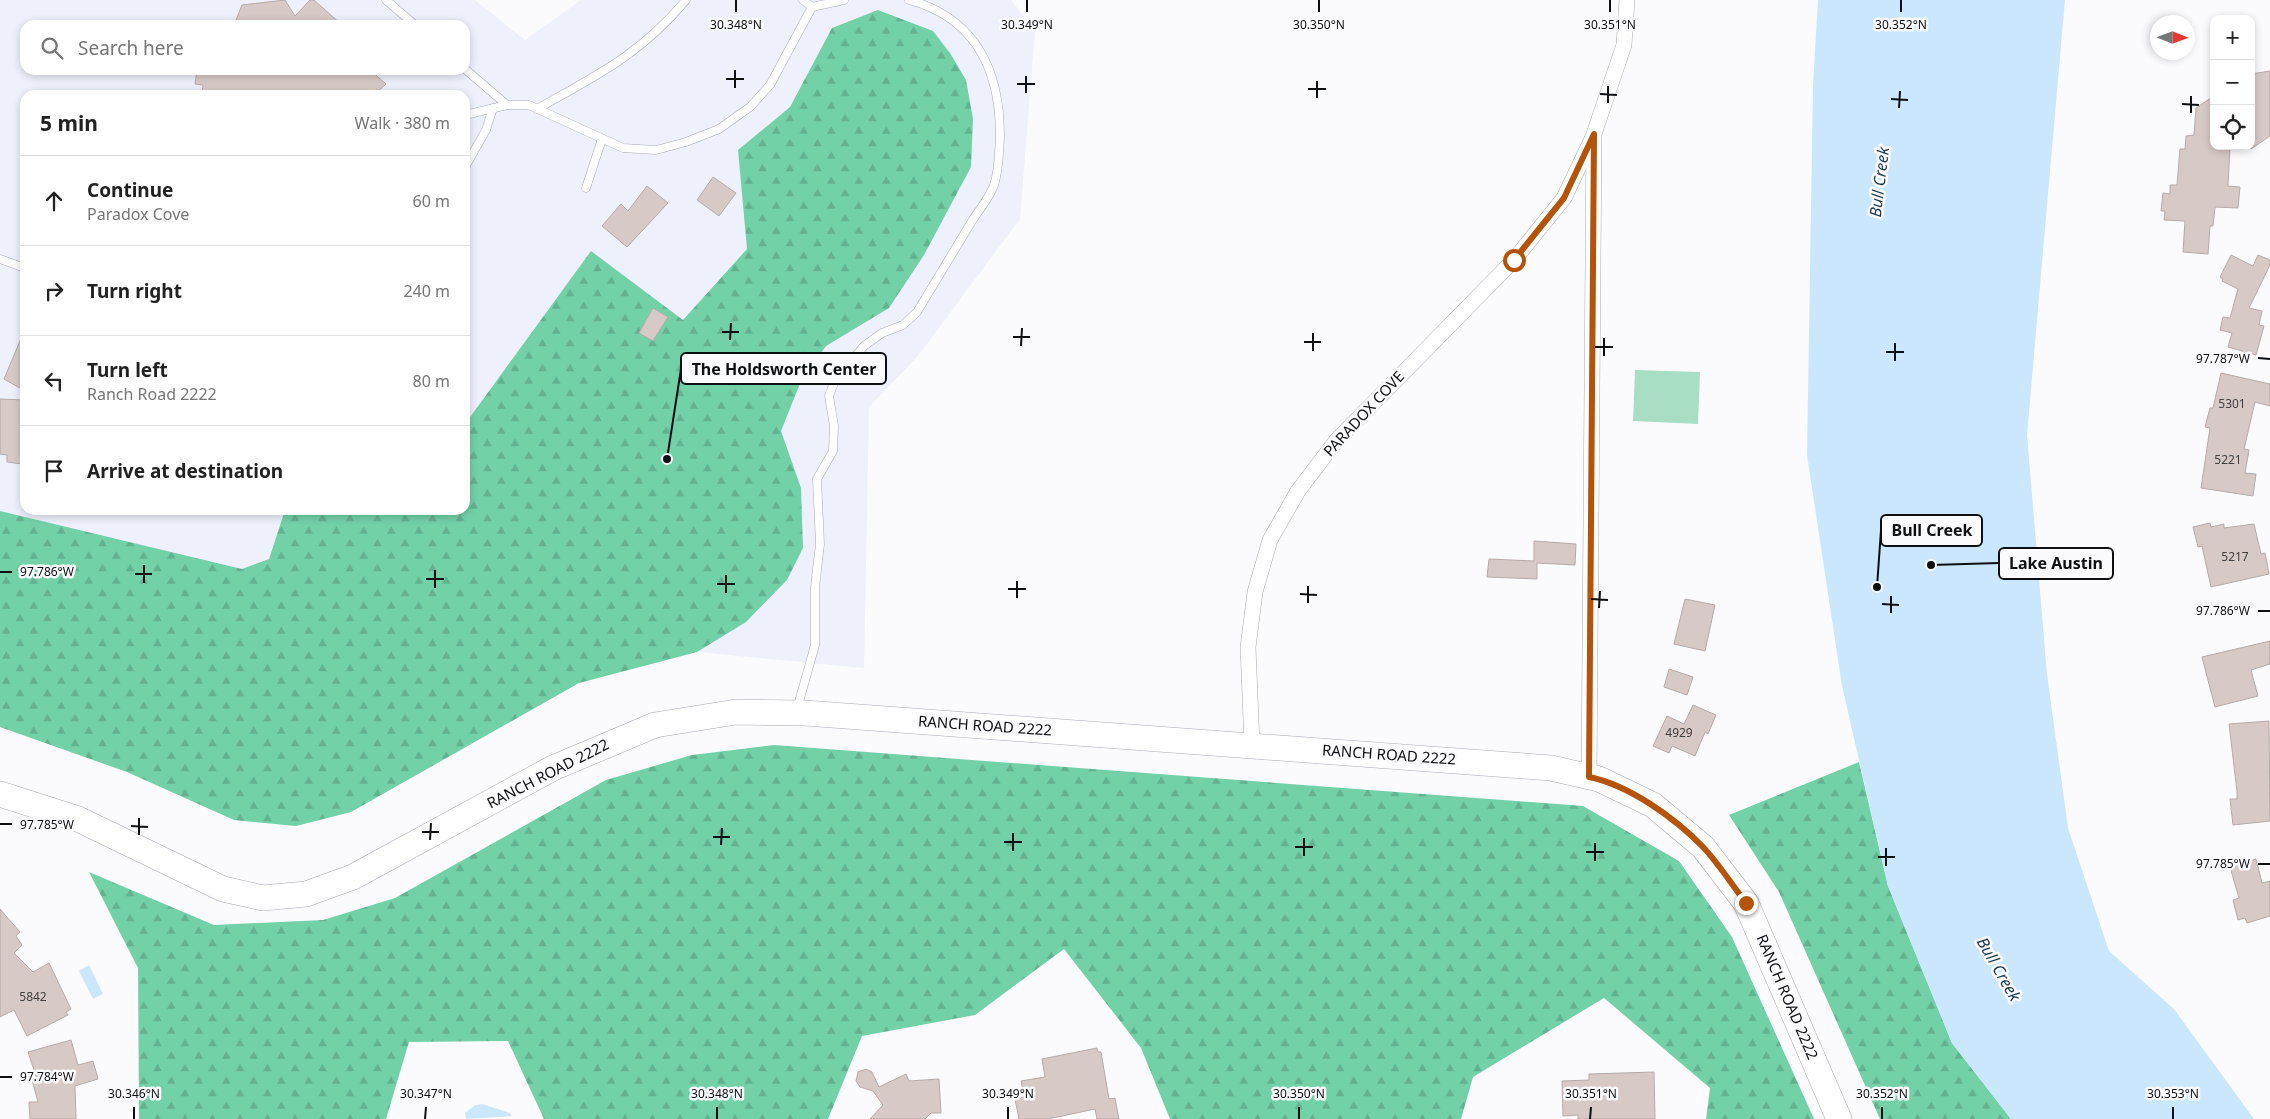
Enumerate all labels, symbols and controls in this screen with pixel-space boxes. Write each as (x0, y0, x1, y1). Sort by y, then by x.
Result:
north arrow (2150, 15, 2195, 60)
map controls (2210, 15, 2255, 150)
button: + (2210, 15, 2255, 60)
text: 30.348°N (710, 16, 762, 33)
text: 30.349°N (1001, 16, 1053, 33)
text: 30.350°N (1293, 16, 1345, 33)
text: 30.351°N (1584, 16, 1636, 33)
text: 30.352°N (1875, 16, 1927, 33)
search box (20, 20, 470, 75)
icon: search (38, 34, 66, 62)
text: Search here (78, 35, 184, 61)
button: − (2210, 60, 2255, 105)
button: locate (2210, 105, 2255, 150)
text: 5 min (40, 109, 98, 137)
text: Walk · 380 m (355, 112, 450, 134)
water label: Bull Creek (1864, 145, 1894, 218)
text: Continue (87, 177, 173, 203)
icon: ahead (40, 187, 68, 215)
text: 60 m (413, 190, 450, 212)
text: Paradox Cove (87, 203, 189, 225)
route start (1503, 249, 1526, 272)
icon: right (40, 277, 68, 305)
text: Turn right (87, 278, 182, 304)
text: 240 m (403, 280, 450, 302)
text: 97.787°W (2196, 350, 2250, 367)
callout: The Holdsworth Center (681, 353, 886, 384)
text: Turn left (87, 357, 168, 383)
text: The Holdsworth Center (692, 358, 876, 380)
street label: PARADOX COVE (1318, 366, 1408, 460)
icon: left (40, 367, 68, 395)
text: 80 m (413, 370, 450, 392)
text: Ranch Road 2222 (87, 383, 217, 405)
house number: 5301 (2218, 395, 2246, 412)
house number: 5221 (2214, 451, 2242, 468)
icon: arrive (40, 457, 68, 485)
text: Arrive at destination (87, 458, 283, 484)
callout: Bull Creek (1881, 515, 1982, 546)
text: Bull Creek (1892, 519, 1973, 541)
callout: Lake Austin (1999, 548, 2113, 579)
house number: 5217 (2221, 548, 2249, 565)
text: Lake Austin (2009, 552, 2103, 574)
text: 97.786°W (20, 563, 74, 580)
text: 97.786°W (2196, 602, 2250, 619)
street label: RANCH ROAD 2222 (917, 710, 1053, 740)
house number: 4929 (1665, 724, 1693, 741)
street label: RANCH ROAD 2222 (483, 734, 612, 813)
street label: RANCH ROAD 2222 (1321, 739, 1457, 769)
text: 97.785°W (20, 816, 74, 833)
text: 97.785°W (2196, 855, 2250, 872)
route end (1735, 892, 1758, 915)
street label: RANCH ROAD 2222 (1752, 931, 1823, 1062)
water label: Bull Creek (1972, 933, 2027, 1006)
house number: 5842 (19, 988, 47, 1005)
text: 97.784°W (20, 1068, 74, 1085)
text: 30.346°N (108, 1085, 160, 1102)
text: 30.347°N (400, 1085, 452, 1102)
text: 30.348°N (691, 1085, 743, 1102)
text: 30.349°N (982, 1085, 1034, 1102)
text: 30.350°N (1273, 1085, 1325, 1102)
text: 30.351°N (1565, 1085, 1617, 1102)
text: 30.352°N (1856, 1085, 1908, 1102)
text: 30.353°N (2147, 1085, 2199, 1102)

